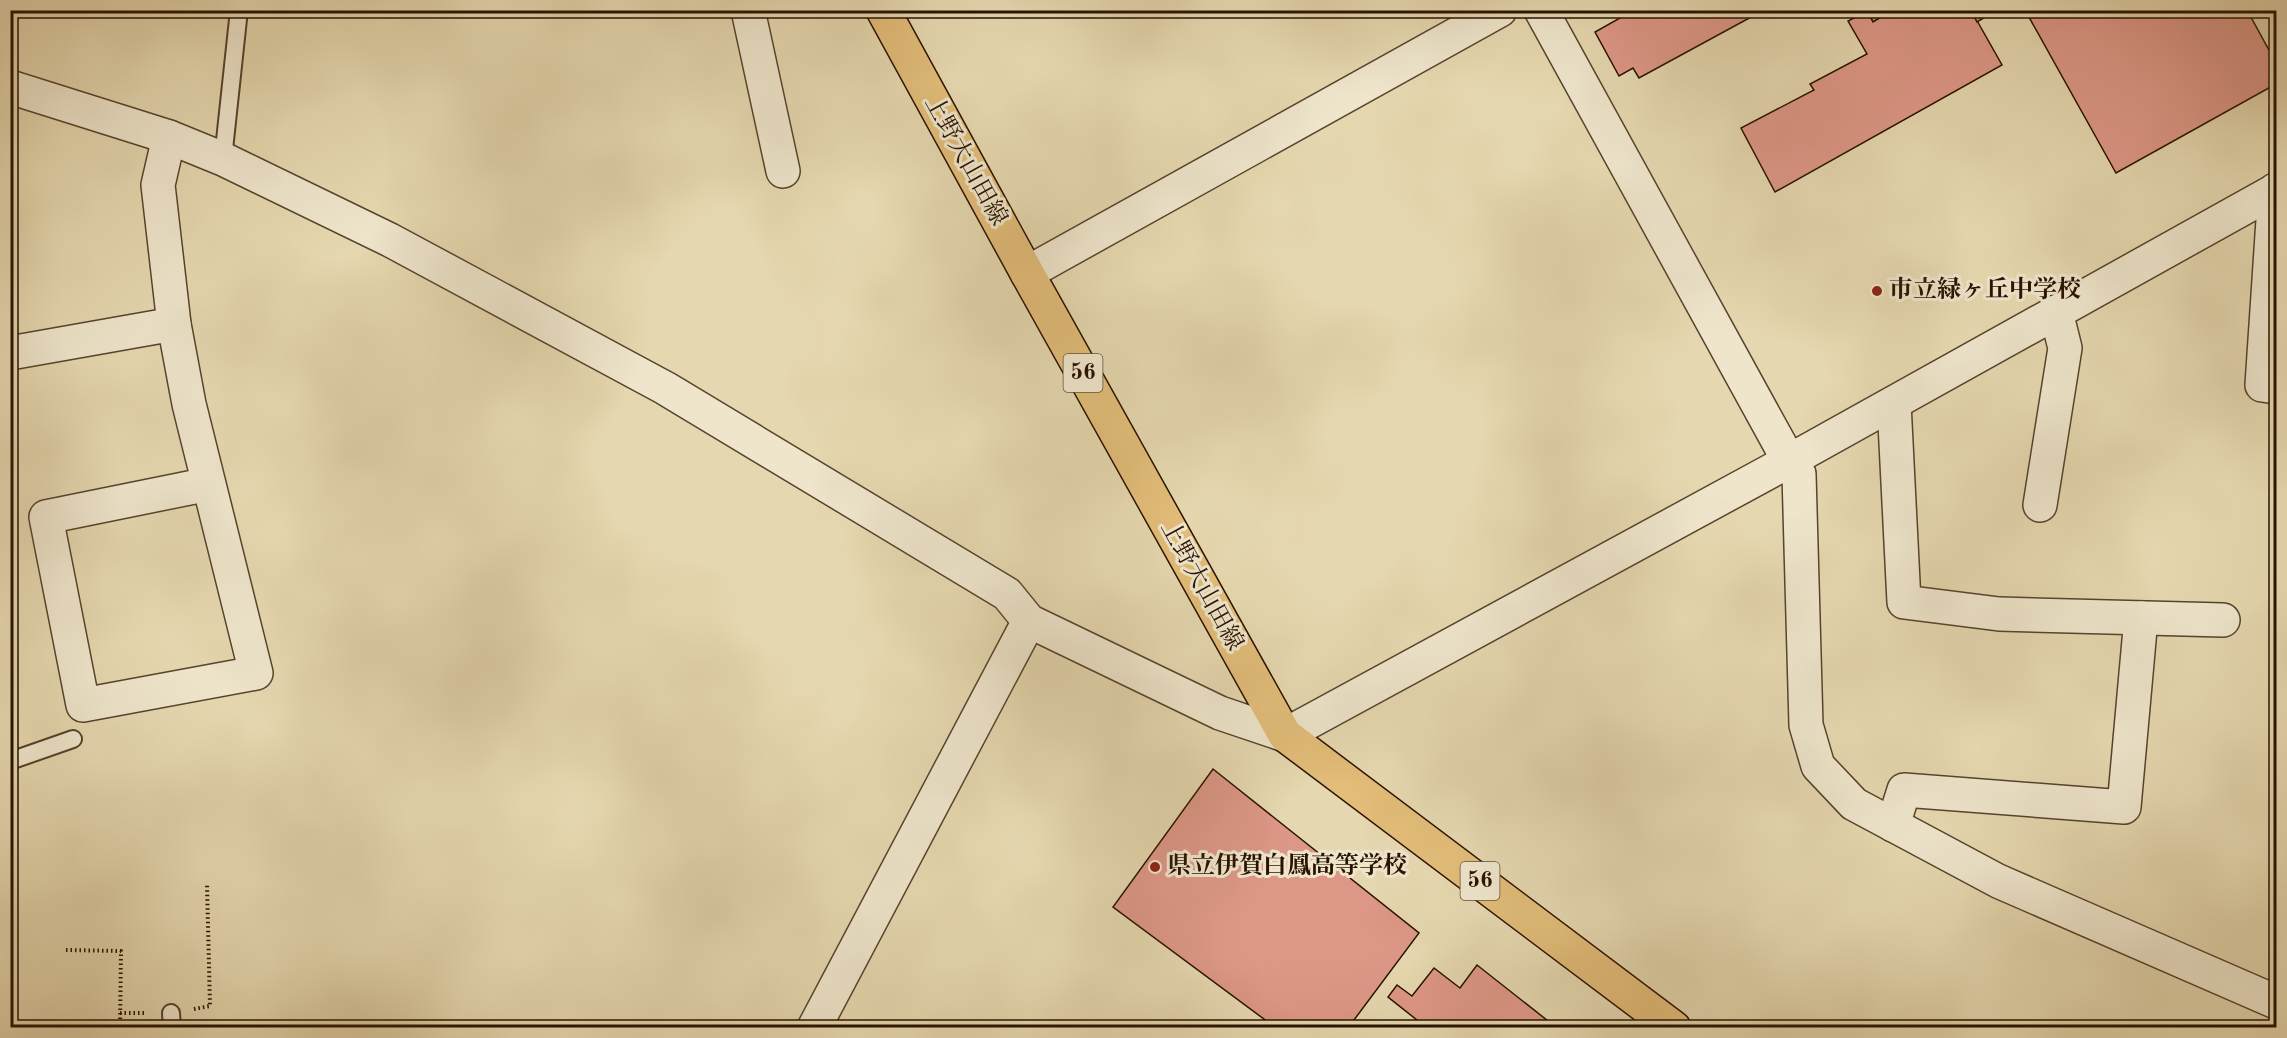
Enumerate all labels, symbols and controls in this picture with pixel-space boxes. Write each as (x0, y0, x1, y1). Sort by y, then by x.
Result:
street label: 上野大山田線 (920, 91, 1013, 230)
place label: 市立緑ヶ丘中学校 (1889, 276, 2081, 303)
marker: 市立緑ヶ丘中学校 (1870, 284, 1884, 298)
road number: 56 (1064, 354, 1102, 392)
street label: 上野大山田線 (1156, 516, 1249, 655)
place label: 県立伊賀白鳳高等学校 (1167, 852, 1407, 879)
marker: 県立伊賀白鳳高等学校 (1148, 860, 1162, 874)
road number: 56 (1460, 862, 1500, 900)

